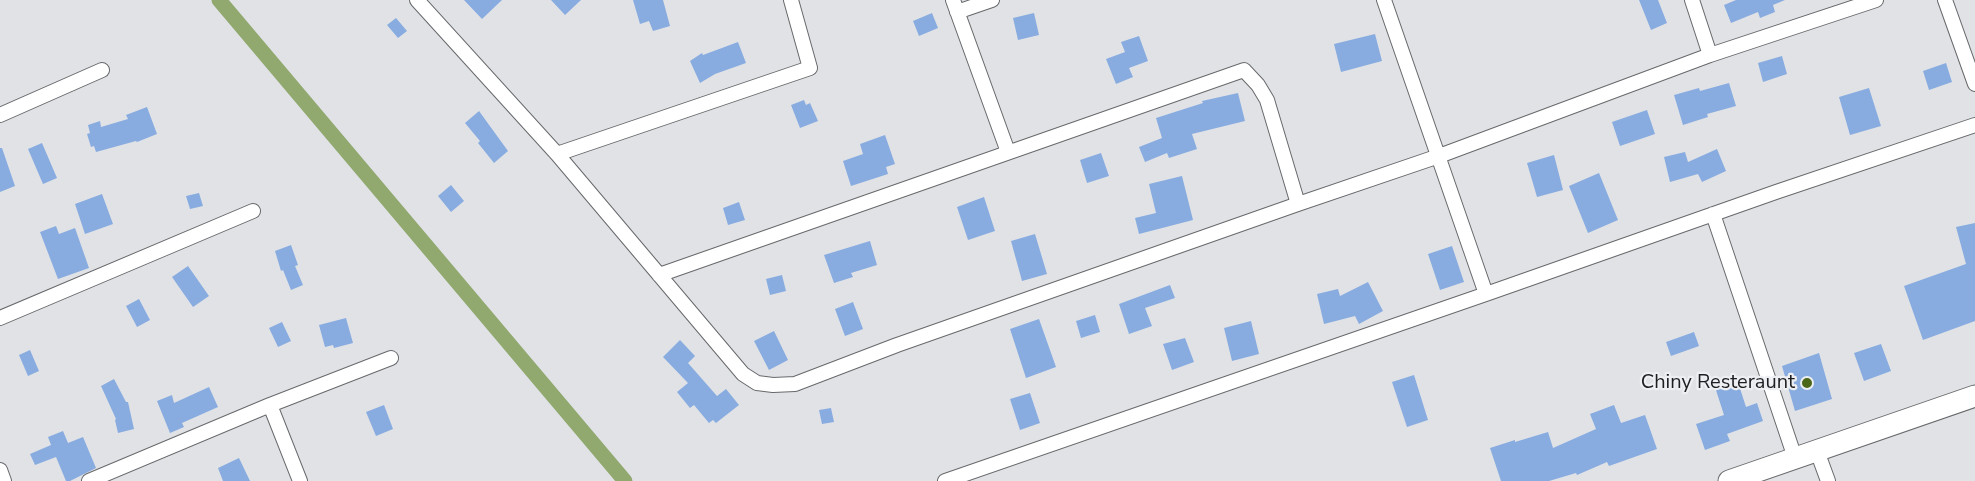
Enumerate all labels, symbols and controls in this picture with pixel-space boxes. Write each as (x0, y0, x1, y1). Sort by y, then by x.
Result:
place label: Chiny Resteraunt (1641, 371, 1795, 395)
marker: Chiny Resteraunt (1800, 376, 1814, 390)

